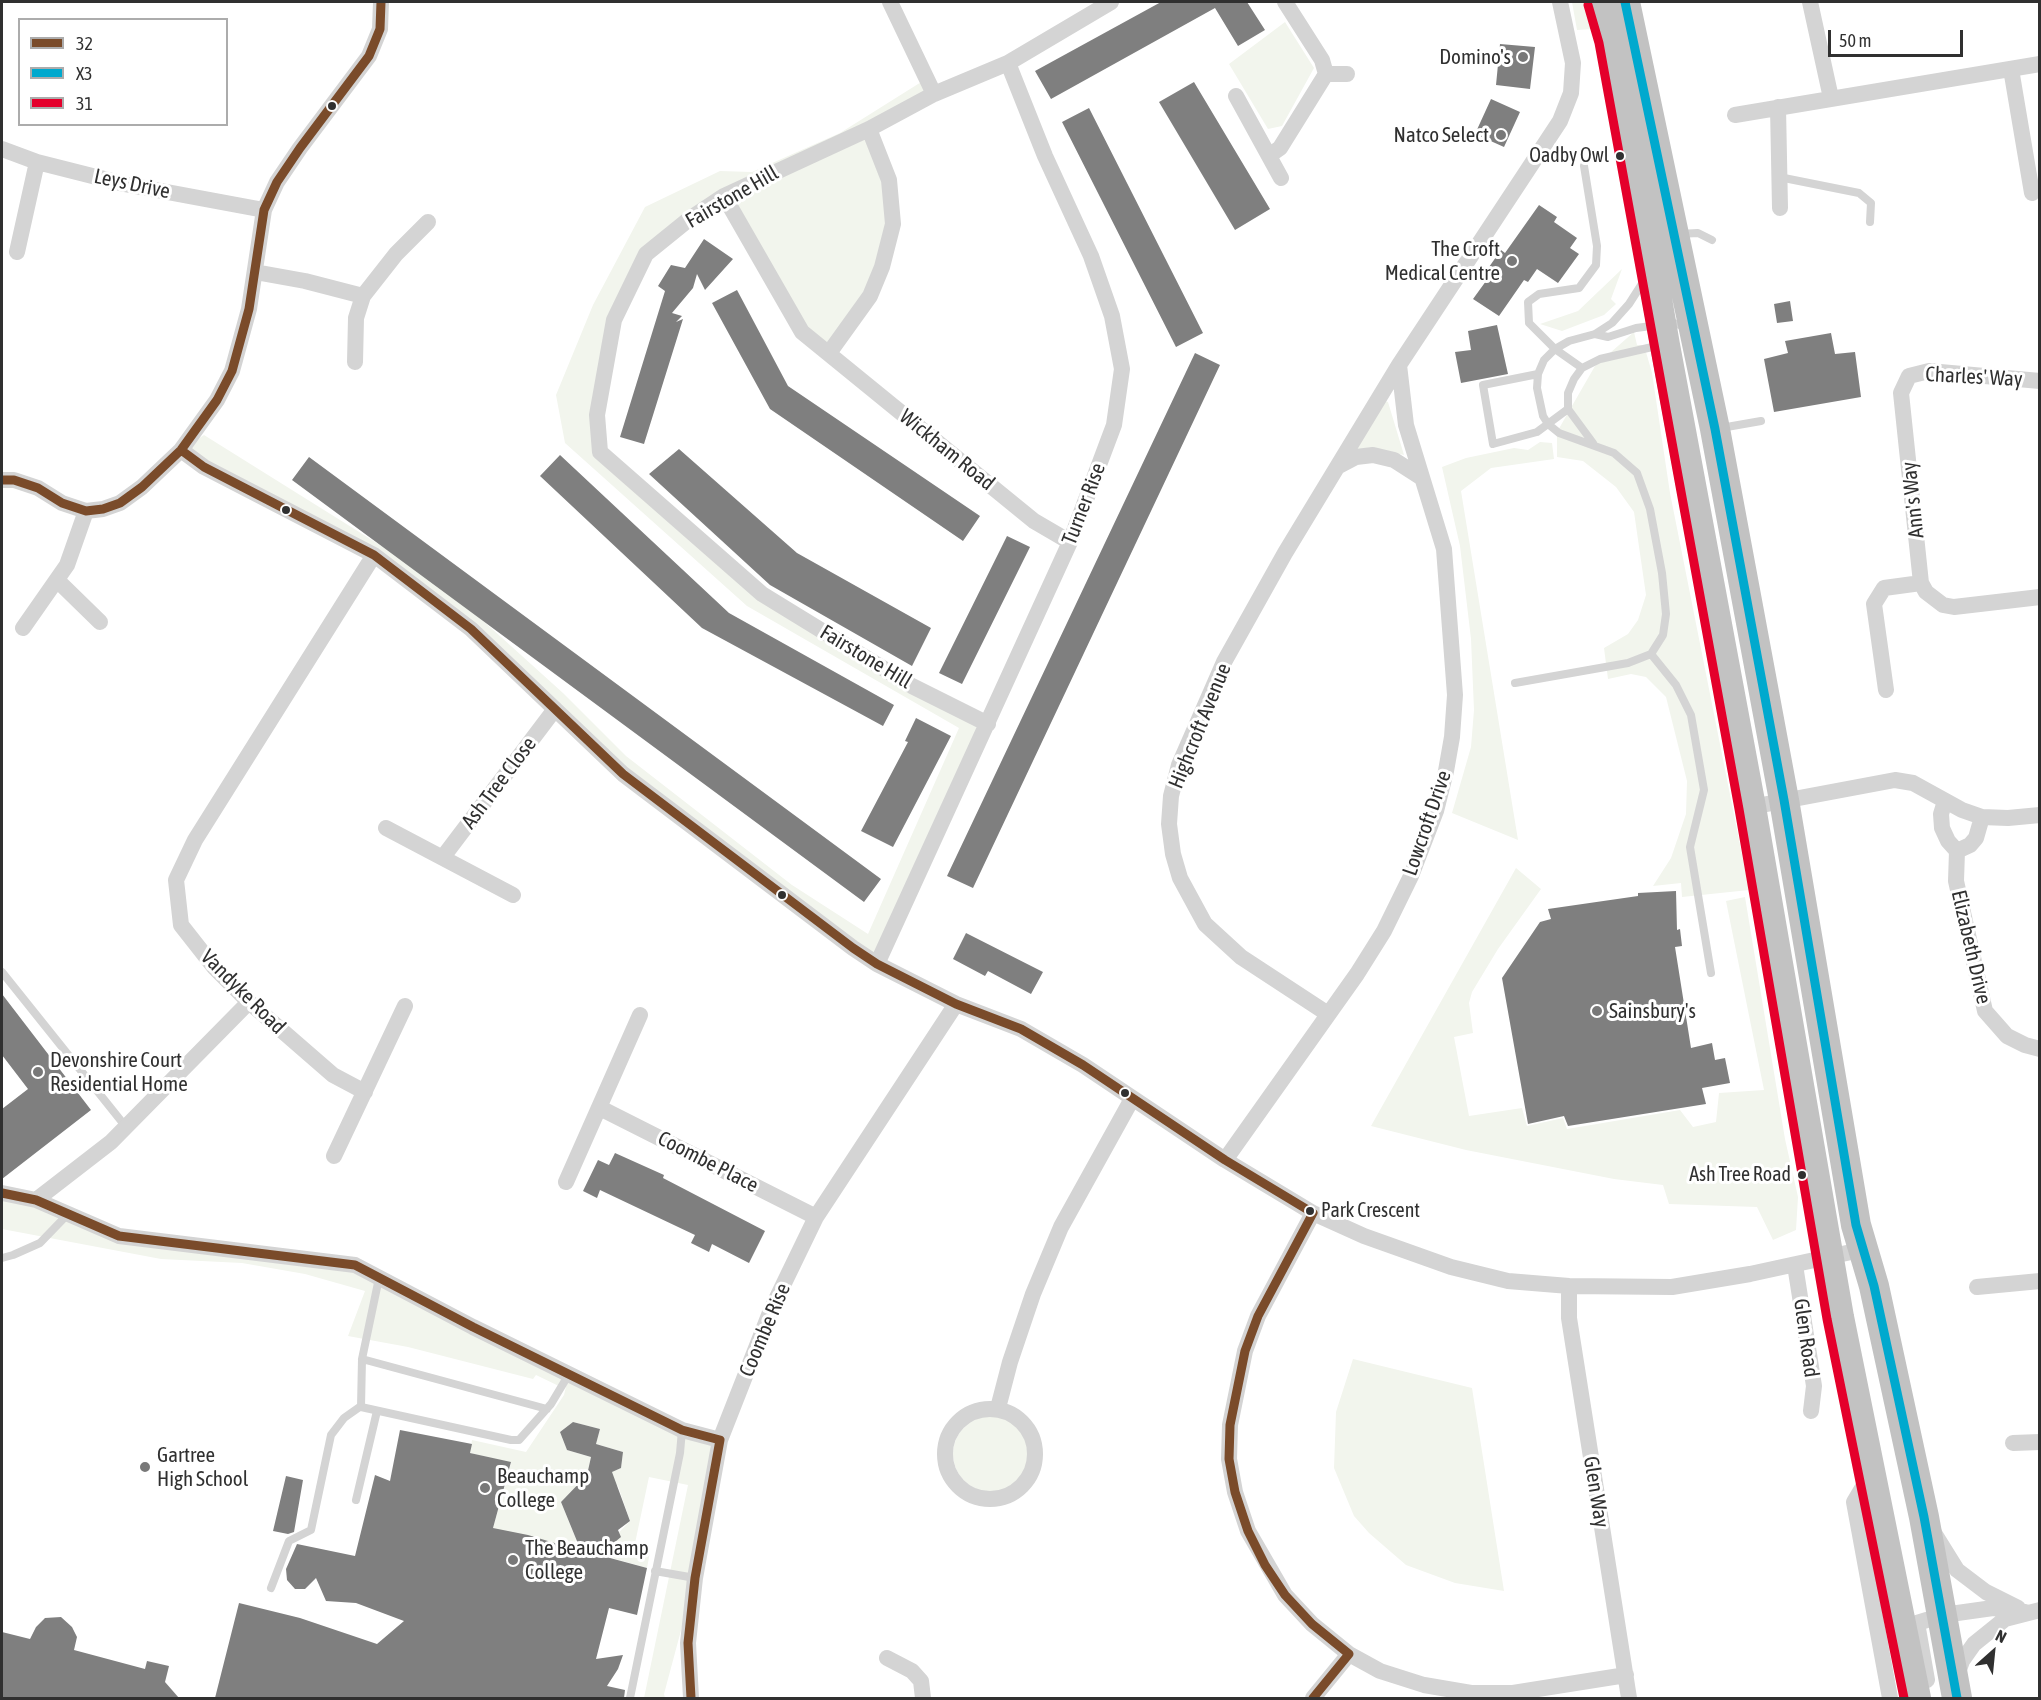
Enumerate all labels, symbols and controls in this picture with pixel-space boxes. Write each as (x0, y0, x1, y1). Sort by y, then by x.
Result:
legend (18, 18, 228, 126)
scale bar (1831, 18, 1966, 56)
text: 50 m (1839, 30, 1871, 51)
text: 32 (76, 33, 93, 54)
place label: Domino's (1439, 44, 1511, 70)
marker: Domino's (1516, 50, 1530, 64)
text: X3 (76, 63, 93, 84)
text: 31 (76, 93, 93, 114)
unlabelled marker (326, 100, 338, 112)
place label: Natco Select (1394, 122, 1489, 148)
marker: Natco Select (1494, 128, 1508, 142)
place label: Oadby Owl (1529, 144, 1609, 168)
marker: Oadby Owl (1614, 150, 1626, 162)
street label: Fairstone Hill (681, 160, 783, 234)
street label: Leys Drive (92, 164, 172, 204)
place label: The Croft Medical Centre (1385, 236, 1500, 286)
marker: The Croft Medical Centre (1505, 254, 1519, 268)
street label: Charles' Way (1925, 362, 2023, 392)
street label: Wickham Road (894, 404, 1000, 496)
street label: Turner Rise (1057, 460, 1111, 548)
street label: Ann's Way (1896, 460, 1930, 540)
unlabelled marker (280, 504, 292, 516)
street label: Fairstone Hill (815, 620, 917, 694)
street label: Highcroft Avenue (1163, 660, 1237, 792)
street label: Ash Tree Close (456, 732, 542, 834)
street label: Lowcroft Drive (1397, 767, 1457, 879)
street label: Elizabeth Drive (1946, 888, 1996, 1006)
unlabelled marker (776, 889, 788, 901)
street label: Vandyke Road (195, 944, 291, 1040)
place label: Sainsbury's (1609, 998, 1696, 1024)
marker: Sainsbury's (1590, 1004, 1604, 1018)
place label: Devonshire Court Residential Home (50, 1047, 188, 1097)
marker: Devonshire Court Residential Home (31, 1065, 45, 1079)
unlabelled marker (1119, 1087, 1131, 1099)
street label: Coombe Place (653, 1126, 763, 1198)
place label: Ash Tree Road (1689, 1163, 1791, 1187)
marker: Ash Tree Road (1796, 1169, 1808, 1181)
place label: Park Crescent (1321, 1199, 1420, 1223)
marker: Park Crescent (1304, 1205, 1316, 1217)
street label: Coombe Rise (734, 1280, 796, 1380)
street label: Glen Road (1788, 1297, 1824, 1379)
place label: Gartree High School (157, 1442, 248, 1492)
street label: Glen Way (1578, 1454, 1614, 1530)
marker: Gartree High School (138, 1460, 152, 1474)
place label: Beauchamp College (497, 1463, 589, 1513)
marker: Beauchamp College (478, 1481, 492, 1495)
place label: The Beauchamp College (525, 1535, 649, 1585)
marker: The Beauchamp College (506, 1553, 520, 1567)
north arrow (1963, 1622, 2023, 1682)
text: N (1993, 1626, 2009, 1646)

